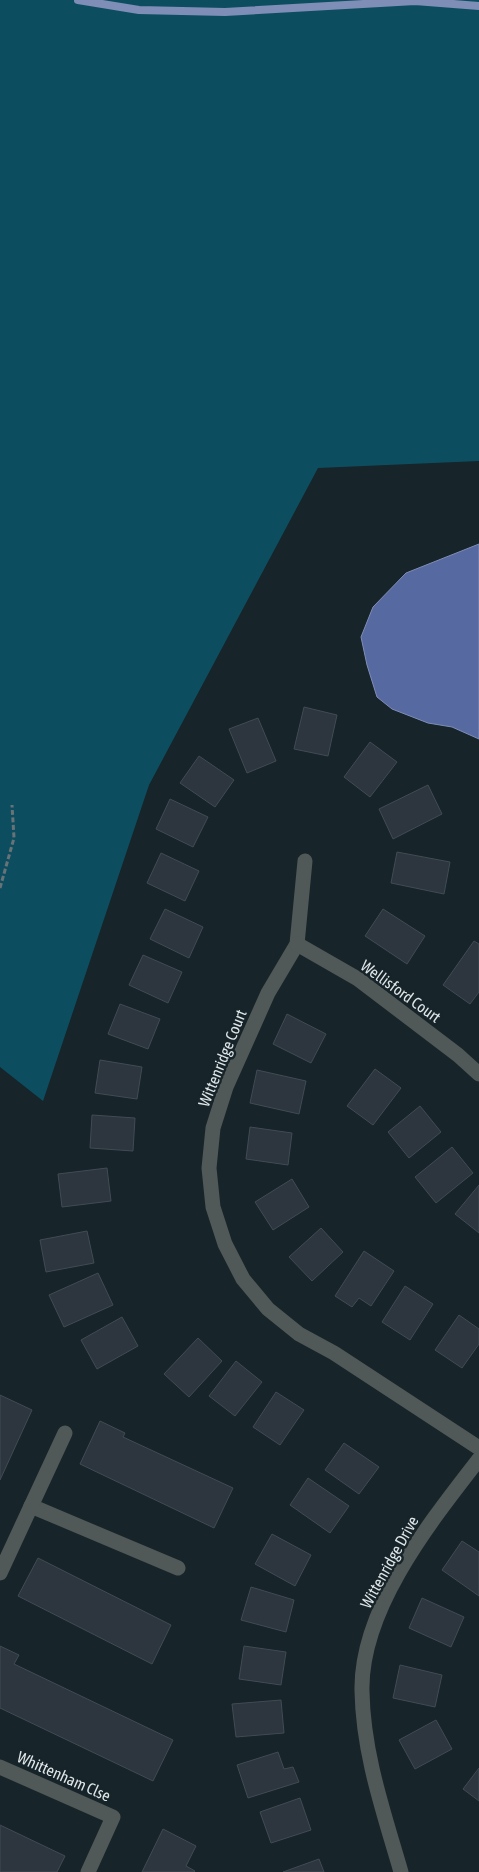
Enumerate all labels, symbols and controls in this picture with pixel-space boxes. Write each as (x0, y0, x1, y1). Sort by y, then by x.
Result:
street label: Wellisford Court (358, 956, 445, 1026)
street label: Wittenridge Court (194, 1007, 251, 1109)
street label: Wittenridge Drive (356, 1513, 423, 1612)
street label: Whittenham Clse (14, 1747, 114, 1805)

